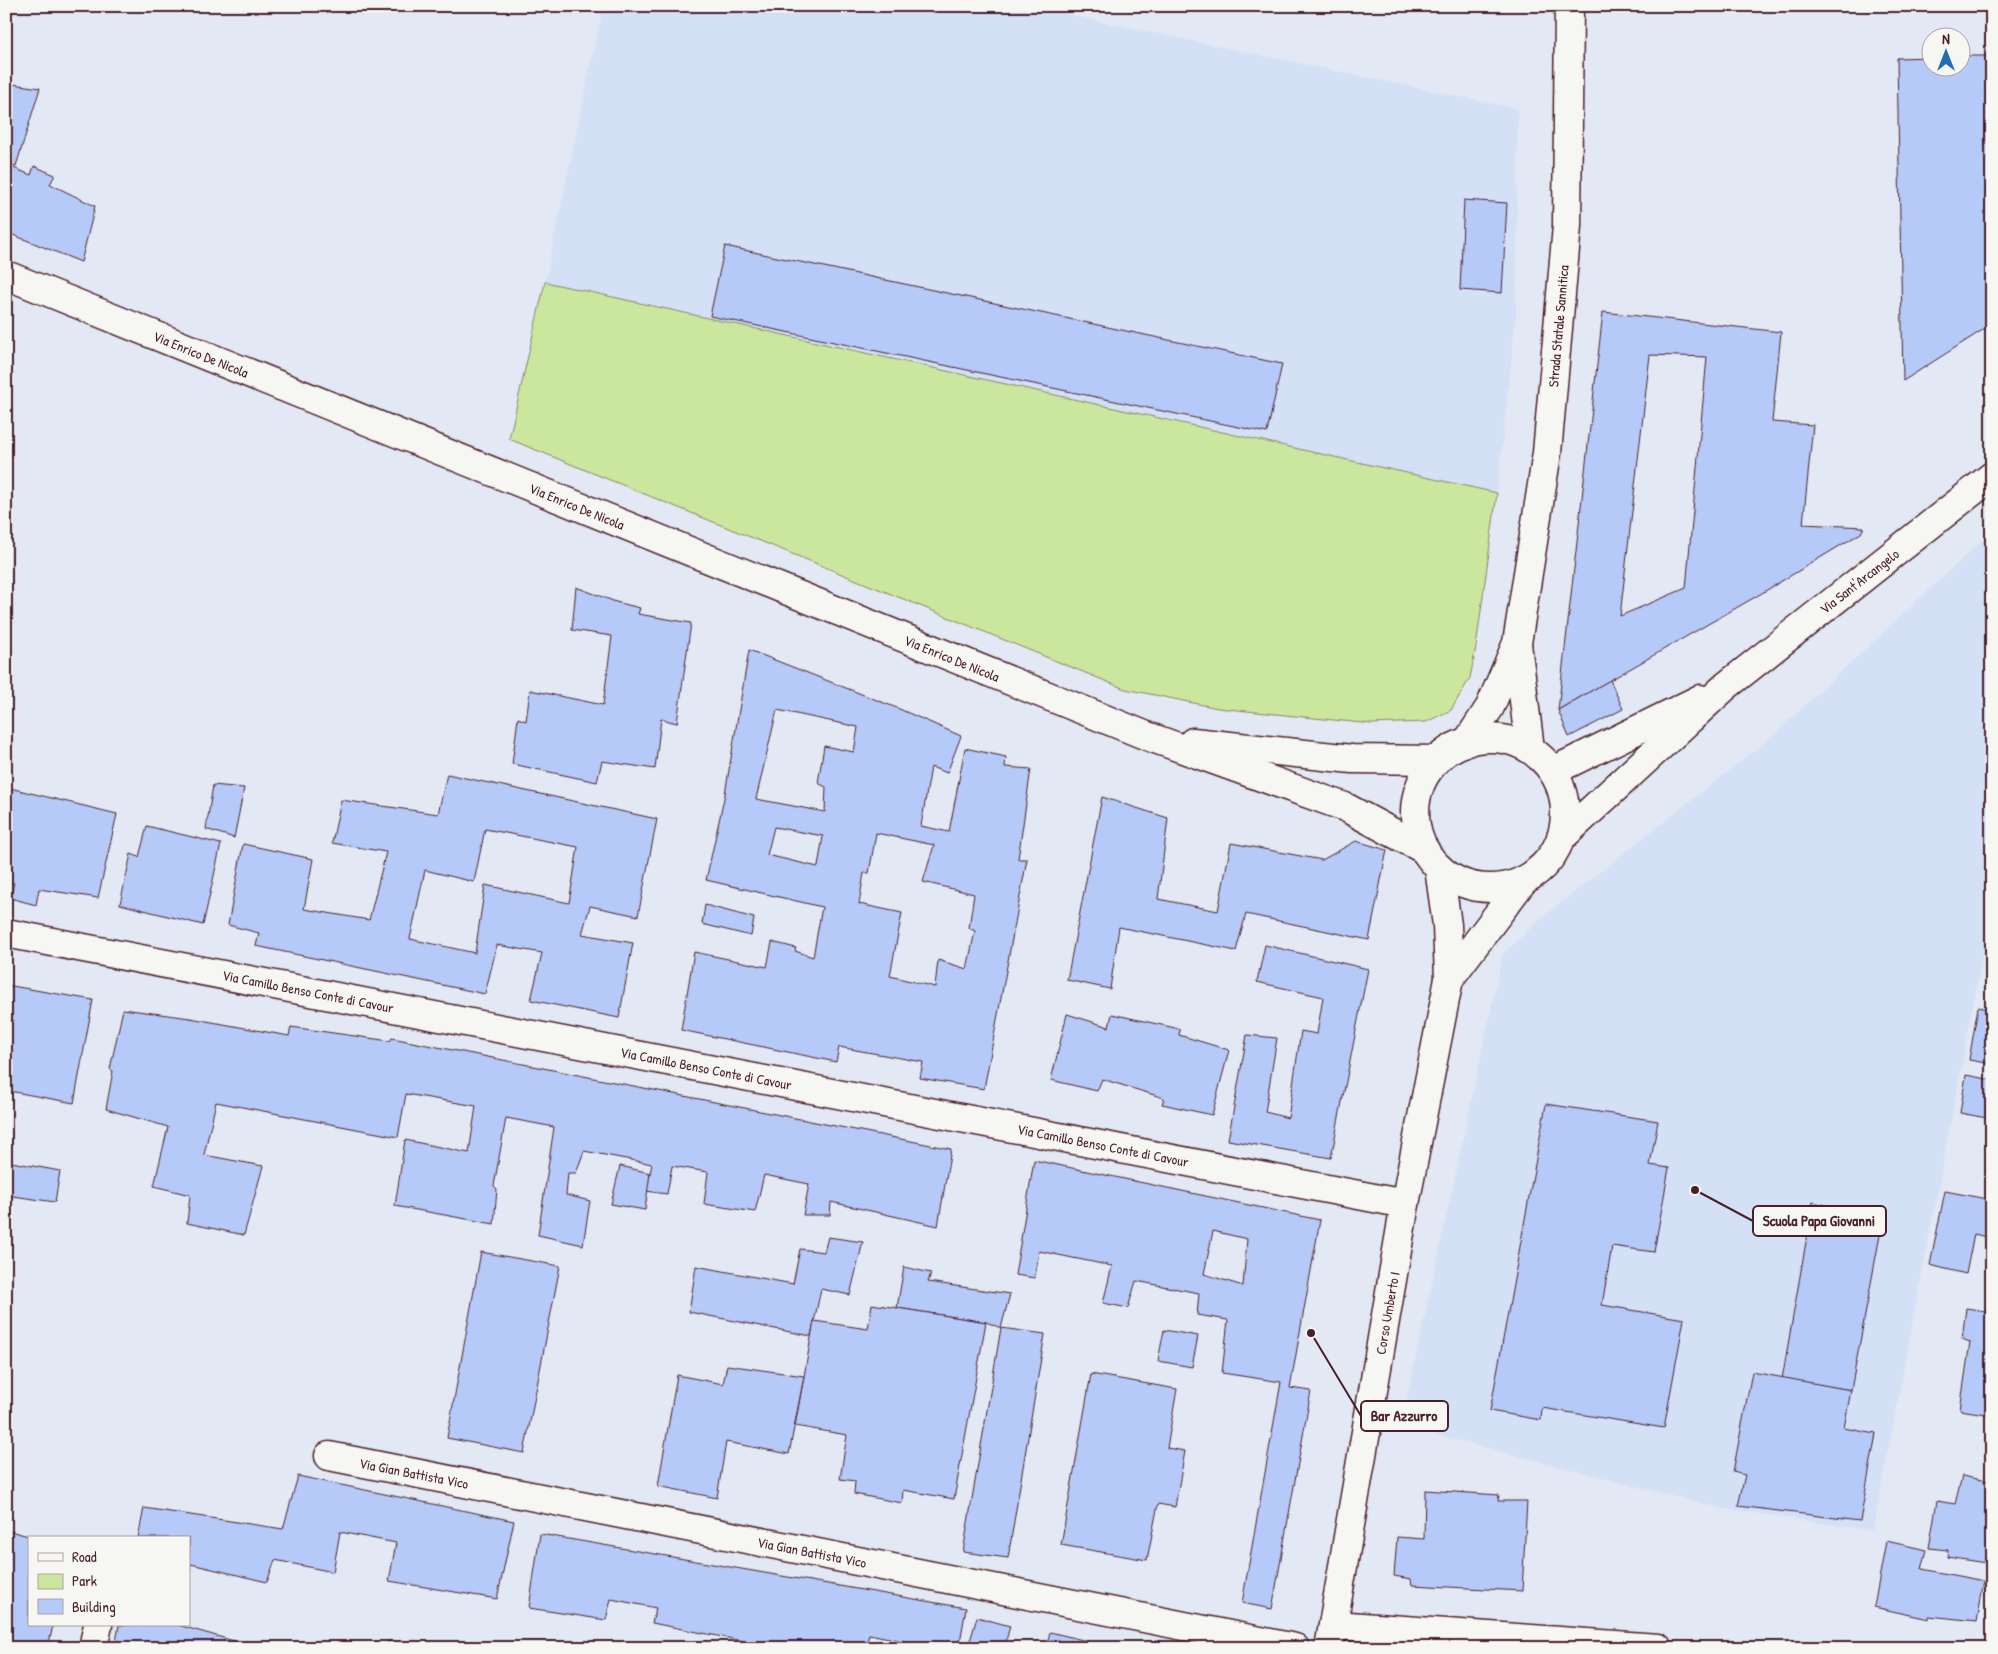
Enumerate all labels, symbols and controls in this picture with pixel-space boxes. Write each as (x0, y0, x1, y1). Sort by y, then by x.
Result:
north arrow (1920, 28, 1970, 78)
text: N (1942, 29, 1950, 48)
street label: Strada Statale Sannitica (1543, 264, 1573, 388)
street label: Via Enrico De Nicola (150, 326, 252, 382)
street label: Via Enrico De Nicola (526, 478, 628, 534)
street label: Via Sant'Arcangelo (1815, 544, 1903, 619)
street label: Via Enrico De Nicola (901, 630, 1003, 686)
street label: Via Camillo Benso Conte di Cavour (221, 965, 396, 1017)
street label: Via Camillo Benso Conte di Cavour (619, 1042, 794, 1094)
street label: Via Camillo Benso Conte di Cavour (1016, 1119, 1191, 1171)
callout: Scuola Papa Giovanni (1753, 1206, 1886, 1236)
text: Scuola Papa Giovanni (1763, 1210, 1875, 1232)
street label: Corso Umberto I (1370, 1270, 1404, 1356)
callout: Bar Azzurro (1361, 1401, 1448, 1431)
text: Bar Azzurro (1371, 1405, 1437, 1426)
street label: Via Gian Battista Vico (358, 1453, 471, 1493)
street label: Via Gian Battista Vico (756, 1532, 869, 1572)
legend (28, 1536, 190, 1626)
text: Road (72, 1546, 97, 1567)
text: Park (72, 1570, 97, 1591)
text: Building (72, 1596, 116, 1617)

